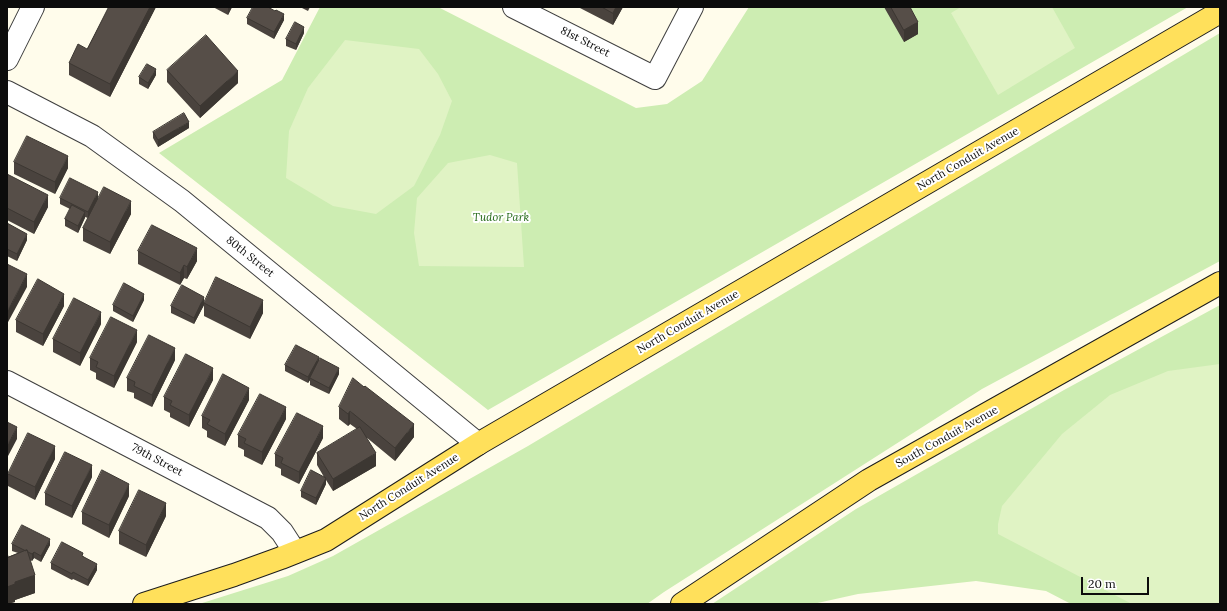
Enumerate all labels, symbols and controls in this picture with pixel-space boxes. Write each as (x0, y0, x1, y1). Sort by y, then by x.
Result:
street label: 81st Street (558, 24, 612, 60)
street label: North Conduit Avenue (915, 125, 1021, 193)
park label: Tudor Park (473, 211, 529, 225)
street label: 80th Street (223, 234, 277, 280)
street label: North Conduit Avenue (635, 288, 741, 356)
street label: South Conduit Avenue (894, 403, 1000, 471)
street label: 79th Street (129, 441, 185, 479)
street label: North Conduit Avenue (357, 451, 461, 523)
scale bar (1083, 569, 1151, 595)
text: 20 m (1088, 576, 1116, 591)

